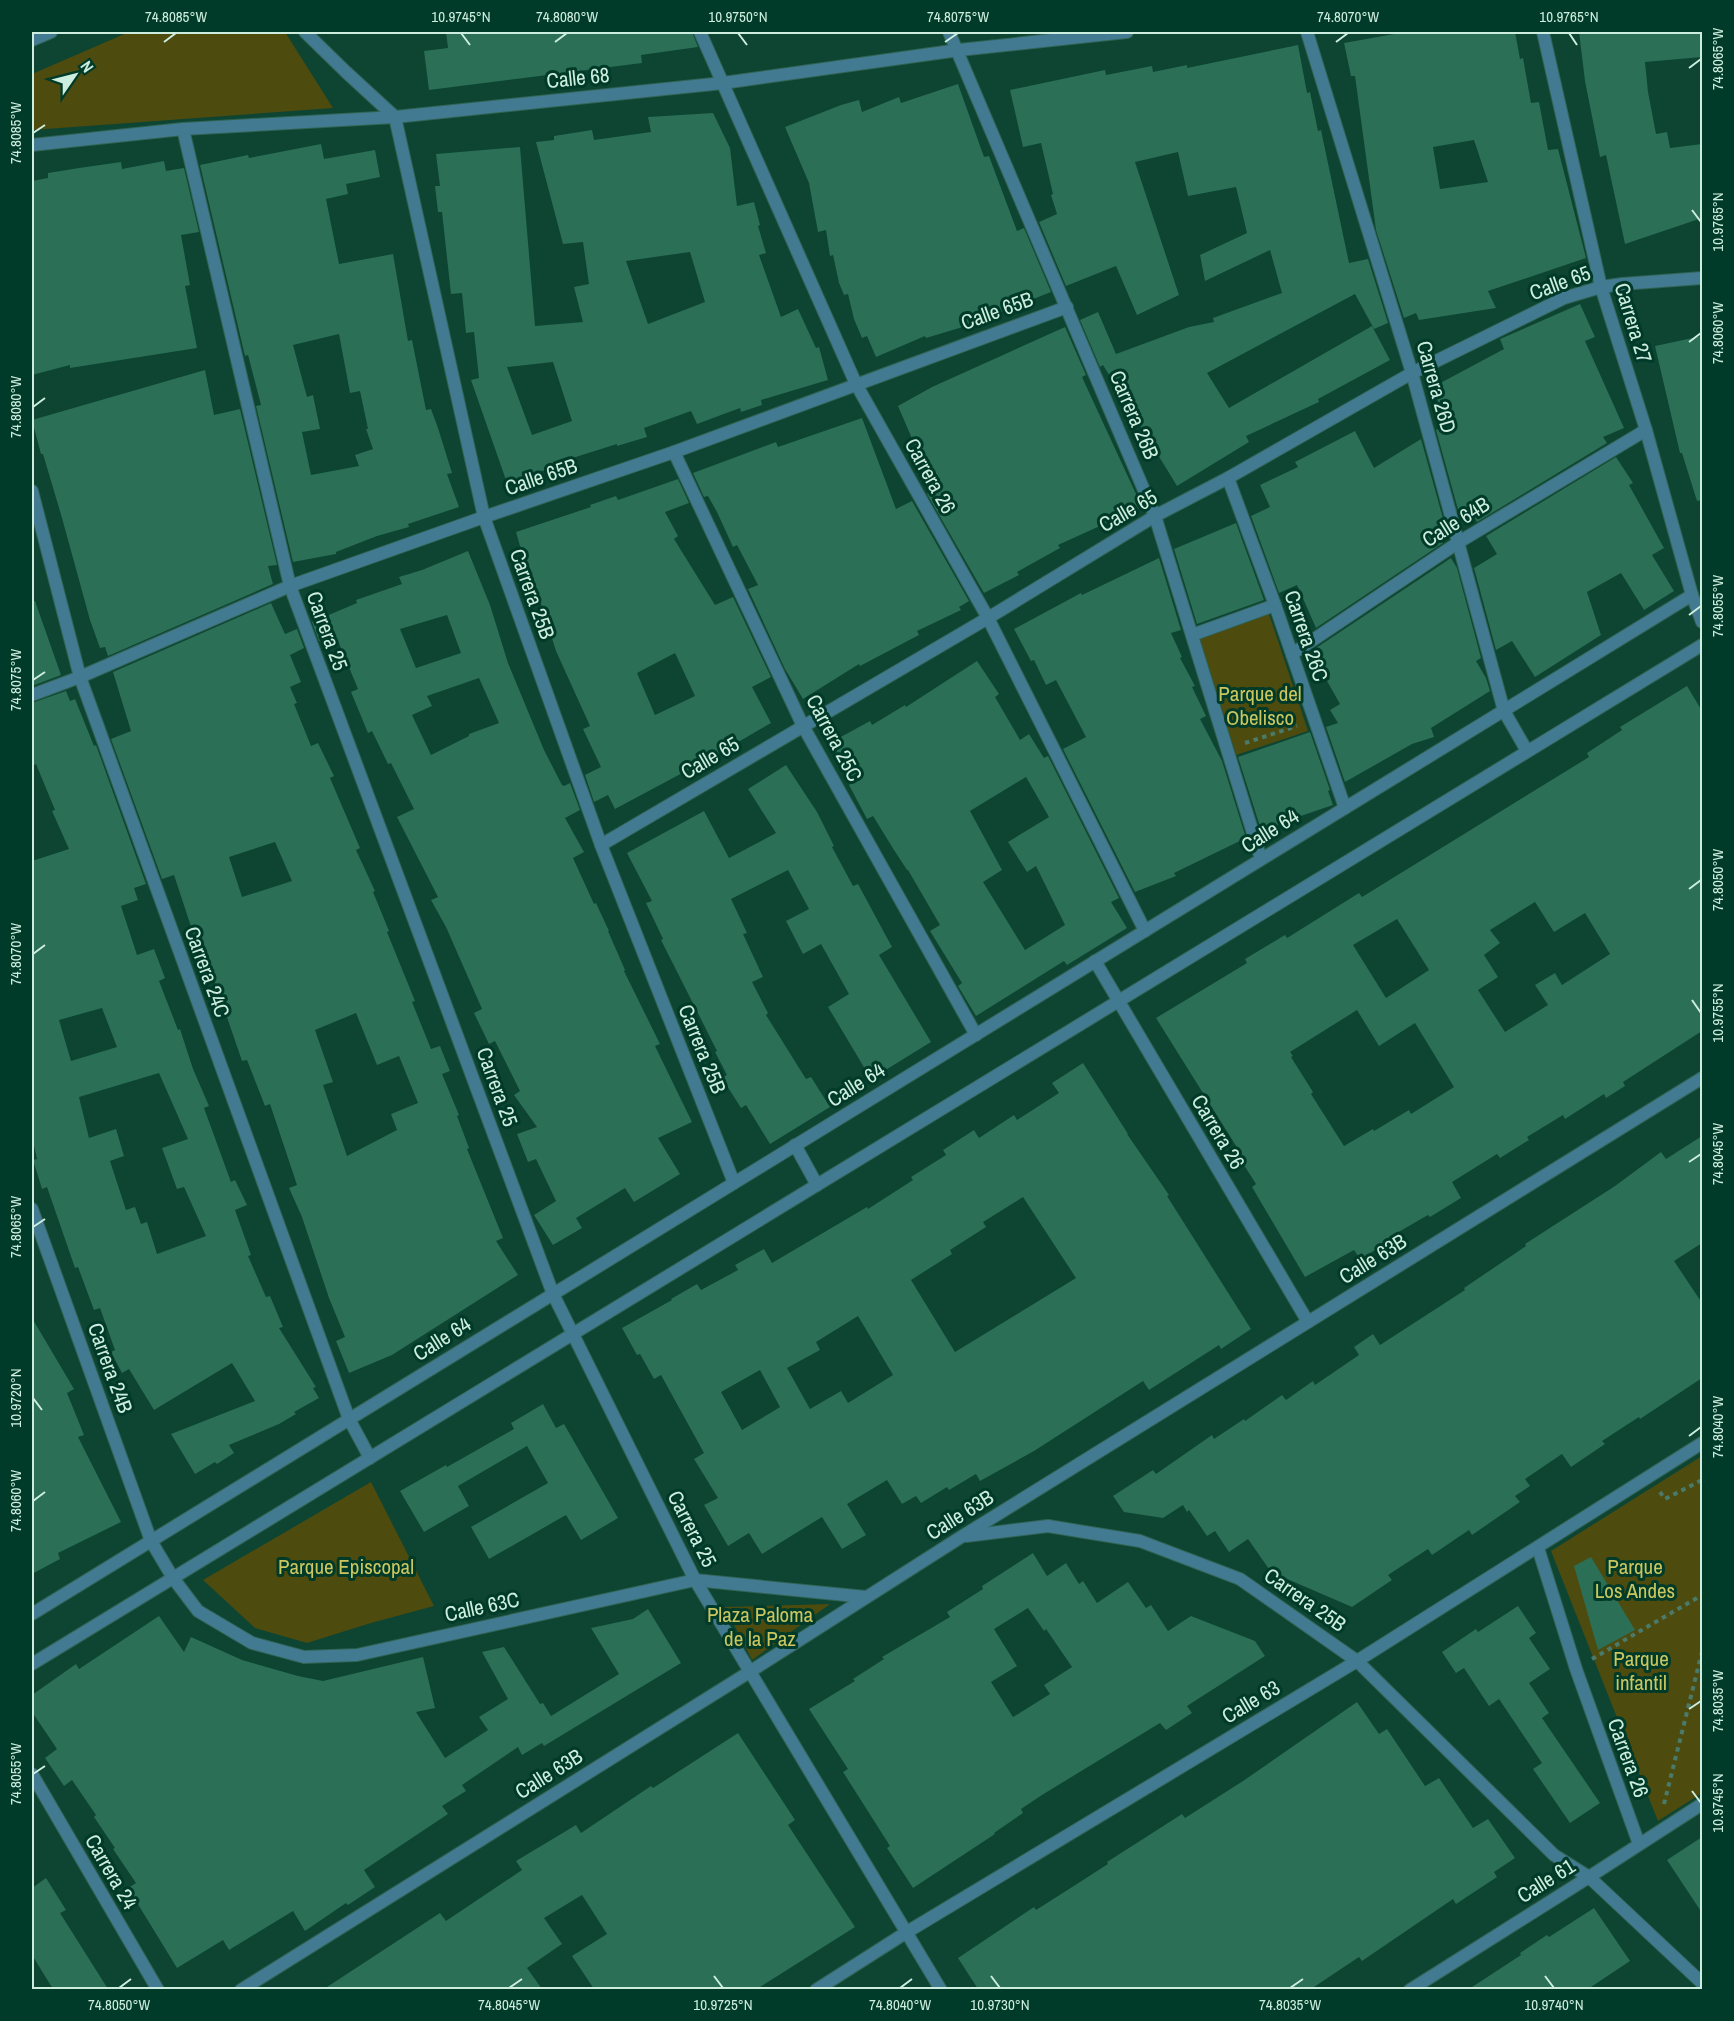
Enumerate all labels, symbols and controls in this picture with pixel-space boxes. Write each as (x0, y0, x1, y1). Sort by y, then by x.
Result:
text: 74.8085°W (145, 6, 207, 27)
text: 10.9745°N (431, 6, 491, 27)
text: 74.8080°W (536, 6, 598, 27)
text: 10.9750°N (708, 6, 768, 27)
text: 74.8075°W (927, 6, 989, 27)
text: 74.8070°W (1317, 6, 1379, 27)
text: 10.9765°N (1539, 6, 1599, 27)
text: 74.8065°W (1707, 28, 1728, 90)
north arrow (45, 45, 105, 105)
text: N (76, 56, 99, 77)
street label: Calle 68 (545, 60, 611, 95)
text: 74.8085°W (5, 102, 26, 164)
text: 10.9765°N (1707, 192, 1728, 252)
street label: Calle 65 (1525, 258, 1594, 307)
street label: Carrera 27 (1608, 279, 1659, 366)
street label: Calle 65B (957, 284, 1037, 337)
text: 74.8060°W (1707, 302, 1728, 364)
street label: Carrera 26D (1409, 337, 1463, 436)
street label: Carrera 26B (1103, 366, 1166, 464)
text: 74.8080°W (5, 376, 26, 438)
street label: Carrera 26 (898, 433, 963, 519)
street label: Calle 65B (501, 451, 581, 502)
street label: Calle 65 (1093, 482, 1162, 539)
street label: Calle 64B (1416, 489, 1495, 554)
street label: Carrera 25B (503, 545, 562, 643)
text: 74.8055°W (1707, 575, 1728, 637)
street label: Carrera 26C (1277, 586, 1336, 685)
street label: Carrera 25 (300, 587, 355, 674)
text: 74.8075°W (5, 649, 26, 711)
park label: Parque del Obelisco (1218, 679, 1302, 732)
street label: Carrera 25C (799, 689, 869, 786)
street label: Calle 65 (675, 729, 744, 786)
street label: Calle 64 (1235, 801, 1305, 860)
text: 74.8050°W (1707, 849, 1728, 911)
street label: Carrera 24C (178, 922, 237, 1021)
text: 74.8070°W (5, 923, 26, 985)
text: 10.9755°N (1707, 983, 1728, 1043)
street label: Carrera 25B (671, 1000, 733, 1098)
street label: Carrera 25 (470, 1043, 525, 1130)
street label: Calle 64 (821, 1055, 891, 1114)
street label: Carrera 26 (1185, 1089, 1252, 1174)
text: 74.8045°W (1707, 1123, 1728, 1185)
text: 74.8065°W (5, 1196, 26, 1258)
street label: Calle 63B (1333, 1226, 1412, 1291)
street label: Calle 64 (407, 1309, 477, 1368)
street label: Carrera 24B (81, 1319, 140, 1417)
text: 10.9720°N (5, 1368, 26, 1428)
text: 74.8040°W (1707, 1396, 1728, 1458)
text: 74.8060°W (5, 1470, 26, 1532)
street label: Calle 63B (920, 1482, 999, 1547)
street label: Carrera 25 (661, 1486, 724, 1572)
park label: Parque Episcopal (278, 1552, 414, 1581)
park label: Parque Los Andes (1595, 1552, 1675, 1605)
street label: Carrera 25B (1259, 1561, 1352, 1638)
street label: Calle 63C (442, 1584, 522, 1629)
park label: Plaza Paloma de la Paz (707, 1600, 814, 1653)
park label: Parque infantil (1613, 1644, 1669, 1697)
text: 74.8035°W (1707, 1670, 1728, 1732)
street label: Calle 63 (1216, 1673, 1285, 1730)
street label: Carrera 26 (1601, 1714, 1656, 1801)
street label: Calle 63B (509, 1741, 588, 1806)
text: 74.8055°W (5, 1743, 26, 1805)
text: 10.9745°N (1707, 1773, 1728, 1833)
street label: Carrera 24 (78, 1829, 145, 1915)
street label: Calle 61 (1511, 1851, 1581, 1910)
text: 74.8050°W (88, 1994, 150, 2015)
text: 74.8045°W (478, 1994, 540, 2015)
text: 10.9725°N (693, 1994, 753, 2015)
text: 74.8040°W (869, 1994, 931, 2015)
text: 10.9730°N (970, 1994, 1030, 2015)
text: 74.8035°W (1259, 1994, 1321, 2015)
text: 10.9740°N (1524, 1994, 1584, 2015)

